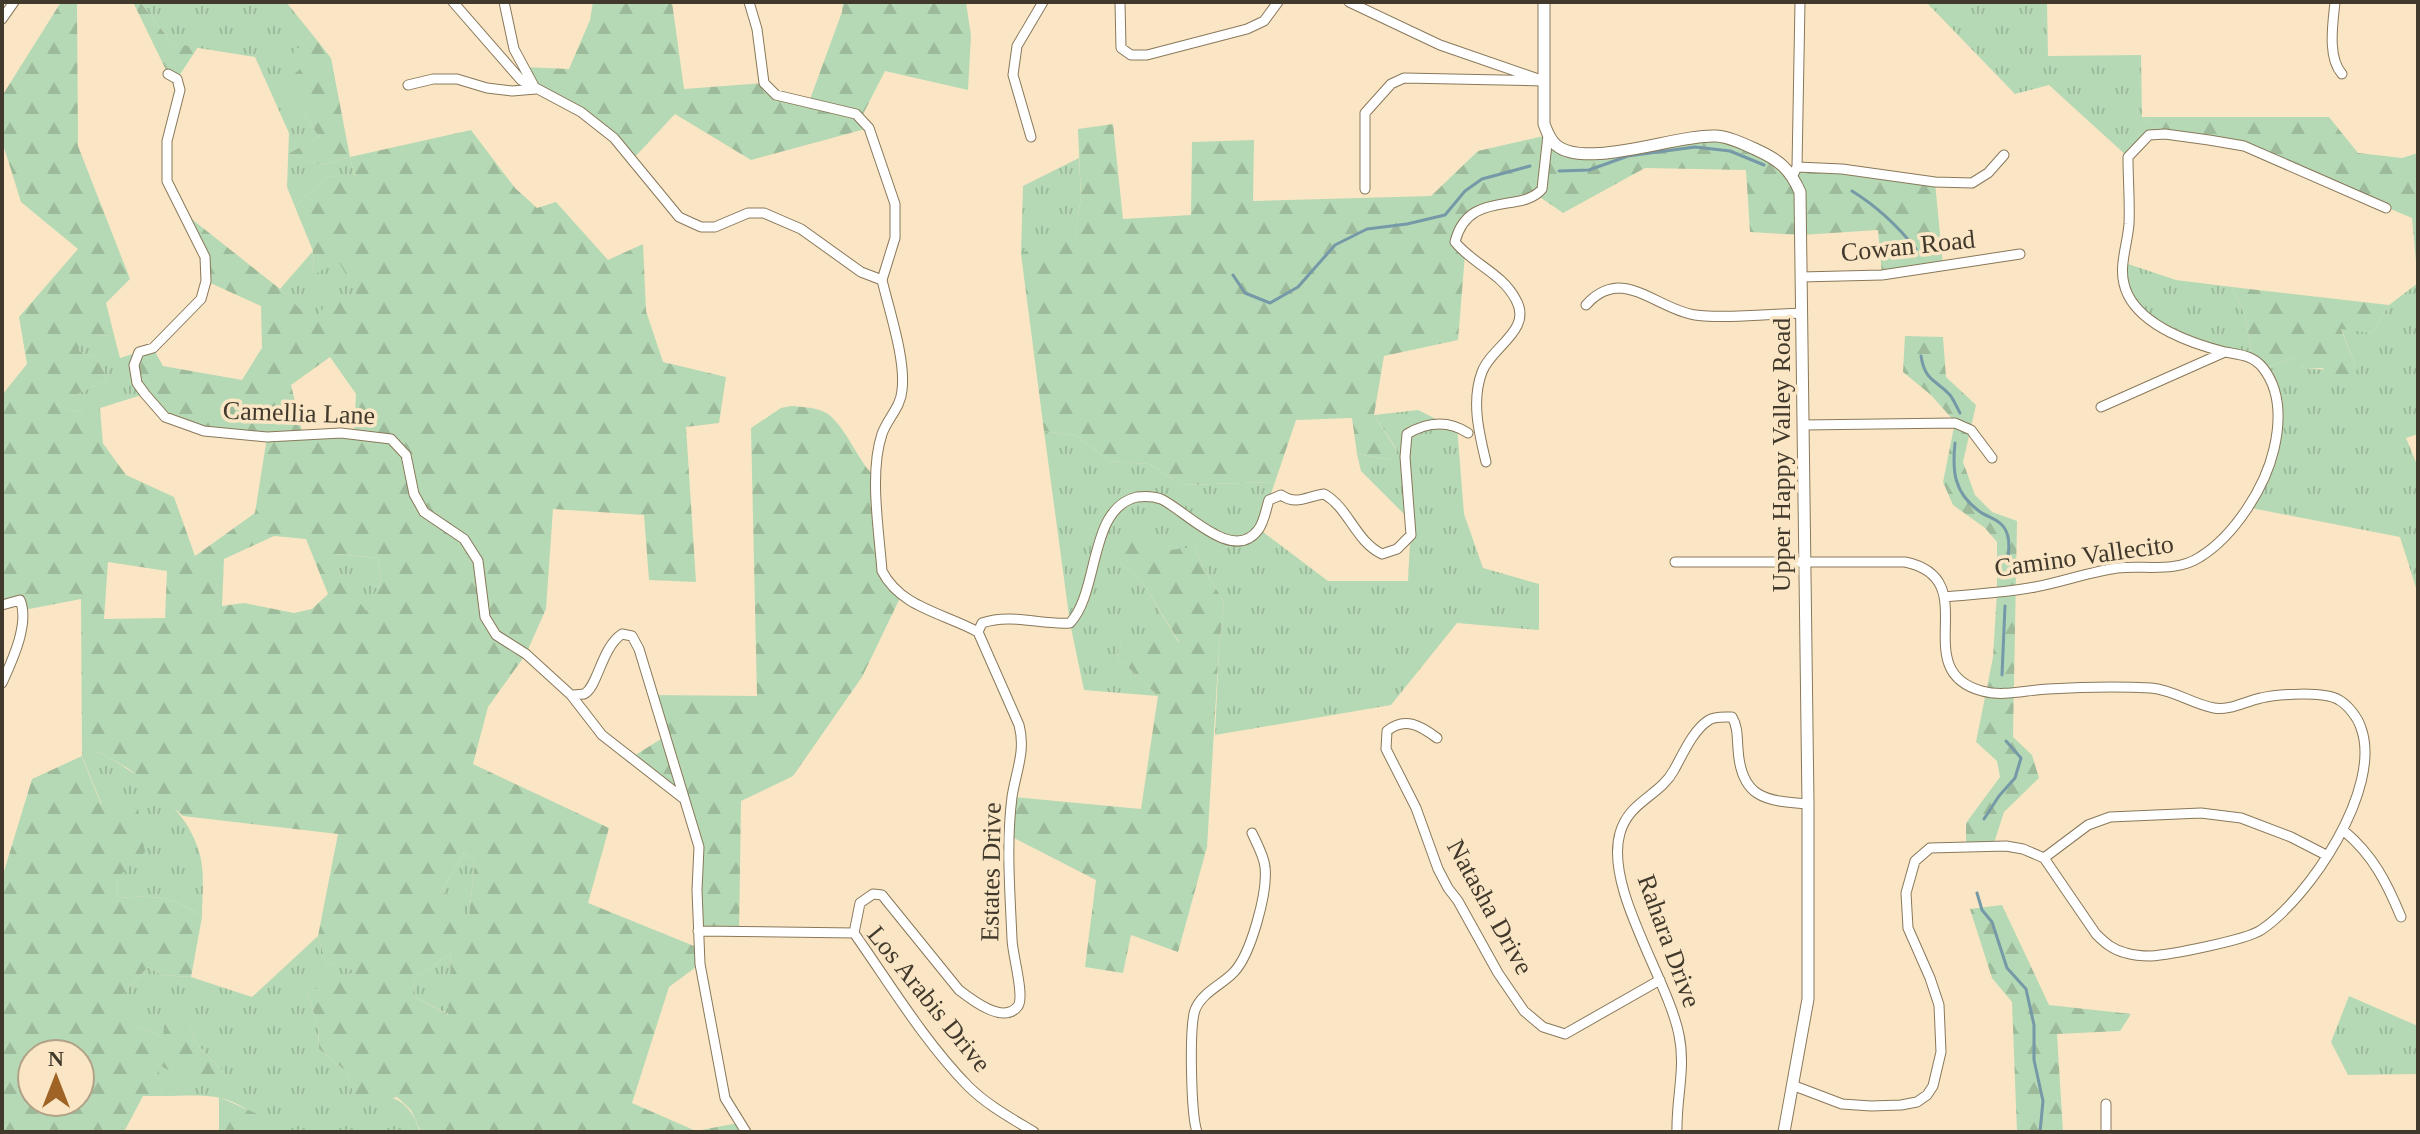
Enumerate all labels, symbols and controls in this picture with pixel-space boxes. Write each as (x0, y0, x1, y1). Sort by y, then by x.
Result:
street label: Cowan Road (1839, 225, 1977, 267)
street label: Upper Happy Valley Road (1767, 318, 1796, 592)
street label: Camellia Lane (222, 396, 376, 430)
street label: Camino Vallecito (1992, 529, 2176, 583)
street label: Estates Drive (975, 802, 1007, 942)
street label: Natasha Drive (1441, 835, 1539, 979)
street label: Rahara Drive (1632, 871, 1706, 1011)
street label: Los Arabis Drive (861, 920, 997, 1078)
north arrow (16, 1038, 96, 1118)
text: N (48, 1046, 64, 1071)

